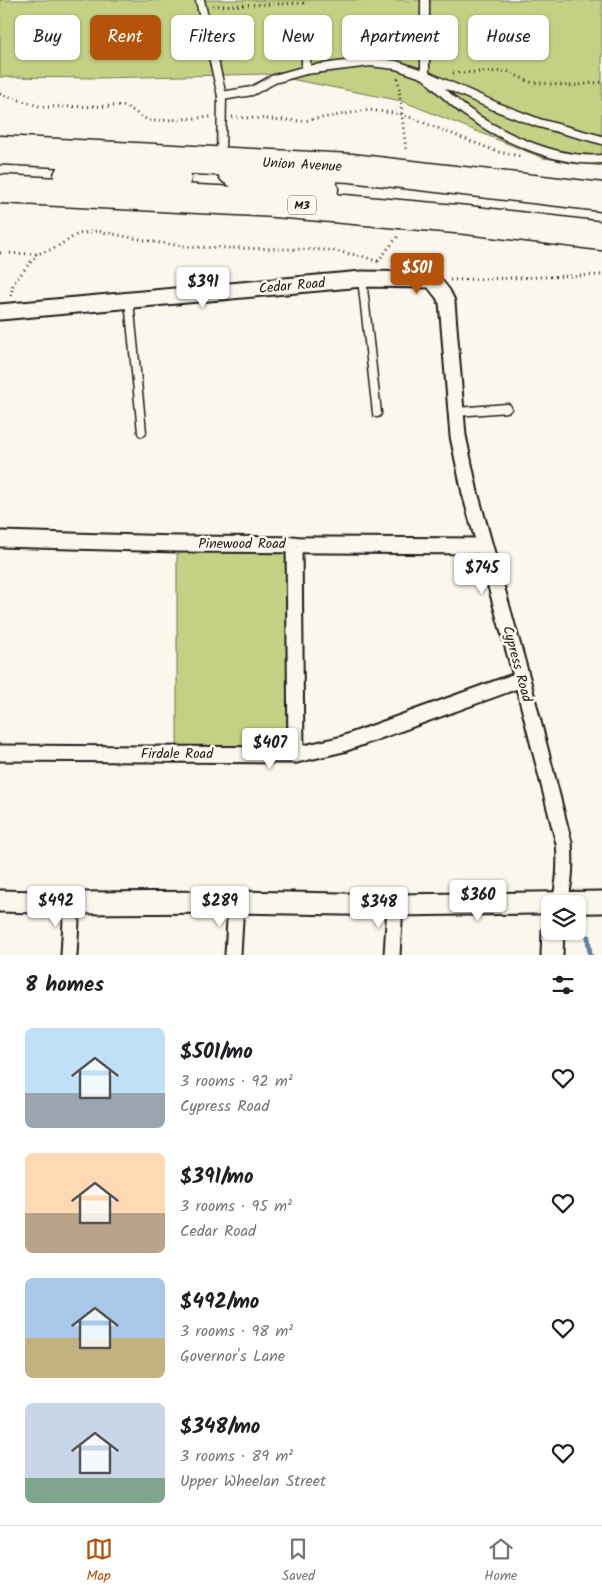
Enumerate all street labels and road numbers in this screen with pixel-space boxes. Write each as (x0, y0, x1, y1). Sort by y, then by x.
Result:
street label: Union Avenue (262, 152, 343, 178)
road number: M3 (288, 196, 316, 214)
street label: Cedar Road (258, 272, 327, 300)
street label: Pinewood Road (198, 533, 287, 555)
street label: Cypress Road (496, 623, 538, 706)
street label: Firdale Road (141, 743, 214, 765)

